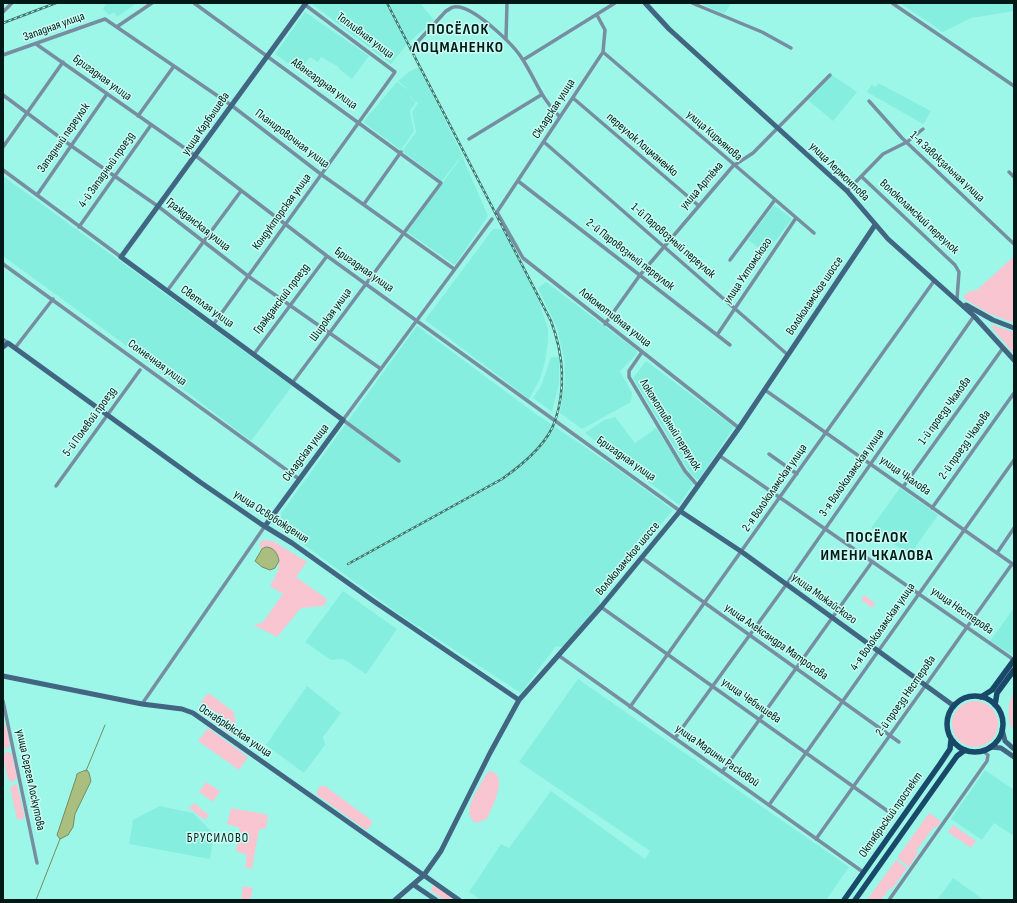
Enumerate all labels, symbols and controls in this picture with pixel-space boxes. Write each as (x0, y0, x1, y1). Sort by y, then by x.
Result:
street label: Западная улица (21, 9, 87, 45)
street label: Топливная улица (334, 10, 396, 62)
district label: ПОСЁЛОК ЛОЦМАНЕНКО (412, 20, 504, 58)
street label: Бригадная улица (70, 52, 134, 104)
street label: Авангардная улица (288, 55, 360, 113)
street label: Складская улица (529, 76, 579, 142)
street label: улица Карбышева (179, 90, 233, 158)
street label: Западный переулок (35, 101, 93, 175)
street label: Планировочная улица (252, 106, 332, 172)
street label: улица Кирьянова (683, 108, 745, 164)
street label: переулок Лоцманенко (603, 110, 681, 180)
street label: 4-й Западный проезд (76, 129, 138, 211)
street label: 1-я Завокзальная улица (907, 129, 987, 205)
street label: улица Лермонтова (806, 140, 872, 204)
street label: улица Артёма (677, 159, 727, 213)
street label: Кондукторская улица (249, 171, 315, 253)
street label: Волоколамский переулок (876, 177, 962, 257)
street label: Гражданская улица (163, 195, 233, 255)
street label: 1-й Паровозный переулок (628, 200, 718, 282)
street label: 2-й Паровозный переулок (583, 216, 677, 294)
street label: улица Ухтомского (721, 235, 775, 307)
street label: Бригадная улица (332, 244, 396, 296)
street label: Волоколамское шоссе (783, 254, 847, 338)
street label: Гражданский проезд (251, 261, 313, 337)
street label: Светлая улица (178, 283, 236, 331)
street label: Локомотивная улица (576, 285, 654, 351)
street label: Широкая улица (307, 286, 355, 344)
street label: Солнечная улица (125, 337, 189, 389)
street label: 1-й проезд Чкалова (916, 374, 974, 448)
street label: Локомотивный переулок (636, 377, 704, 473)
street label: 5-й Полевой проезд (60, 384, 120, 460)
street label: 2-й проезд Чкалова (936, 408, 994, 482)
street label: Складская улица (280, 421, 332, 485)
street label: 3-я Волоколамская улица (816, 426, 888, 520)
street label: Бригадная улица (594, 433, 658, 485)
street label: 2-я Волоколамская улица (739, 441, 811, 535)
street label: улица Чкалова (877, 453, 933, 499)
street label: улица Освобождения (231, 487, 311, 547)
street label: Волоколамское шоссе (593, 519, 663, 599)
district label: ПОСЁЛОК ИМЕНИ ЧКАЛОВА (820, 528, 934, 566)
street label: улица Можайского (789, 571, 859, 627)
street label: 4-я Волоколамская улица (847, 580, 919, 674)
street label: улица Нестерова (928, 584, 996, 638)
street label: улица Александра Матросова (721, 601, 831, 683)
street label: 2-й проезд Нестерова (873, 653, 939, 739)
street label: улица Чебышева (718, 675, 784, 727)
street label: Оснабрюкская улица (196, 701, 274, 761)
street label: улица Марины Расковой (672, 722, 762, 790)
street label: улица Сергея Лоскутова (12, 728, 48, 832)
street label: Октябрьский проспект (856, 770, 926, 860)
district label: БРУСИЛОВО (187, 831, 249, 847)

